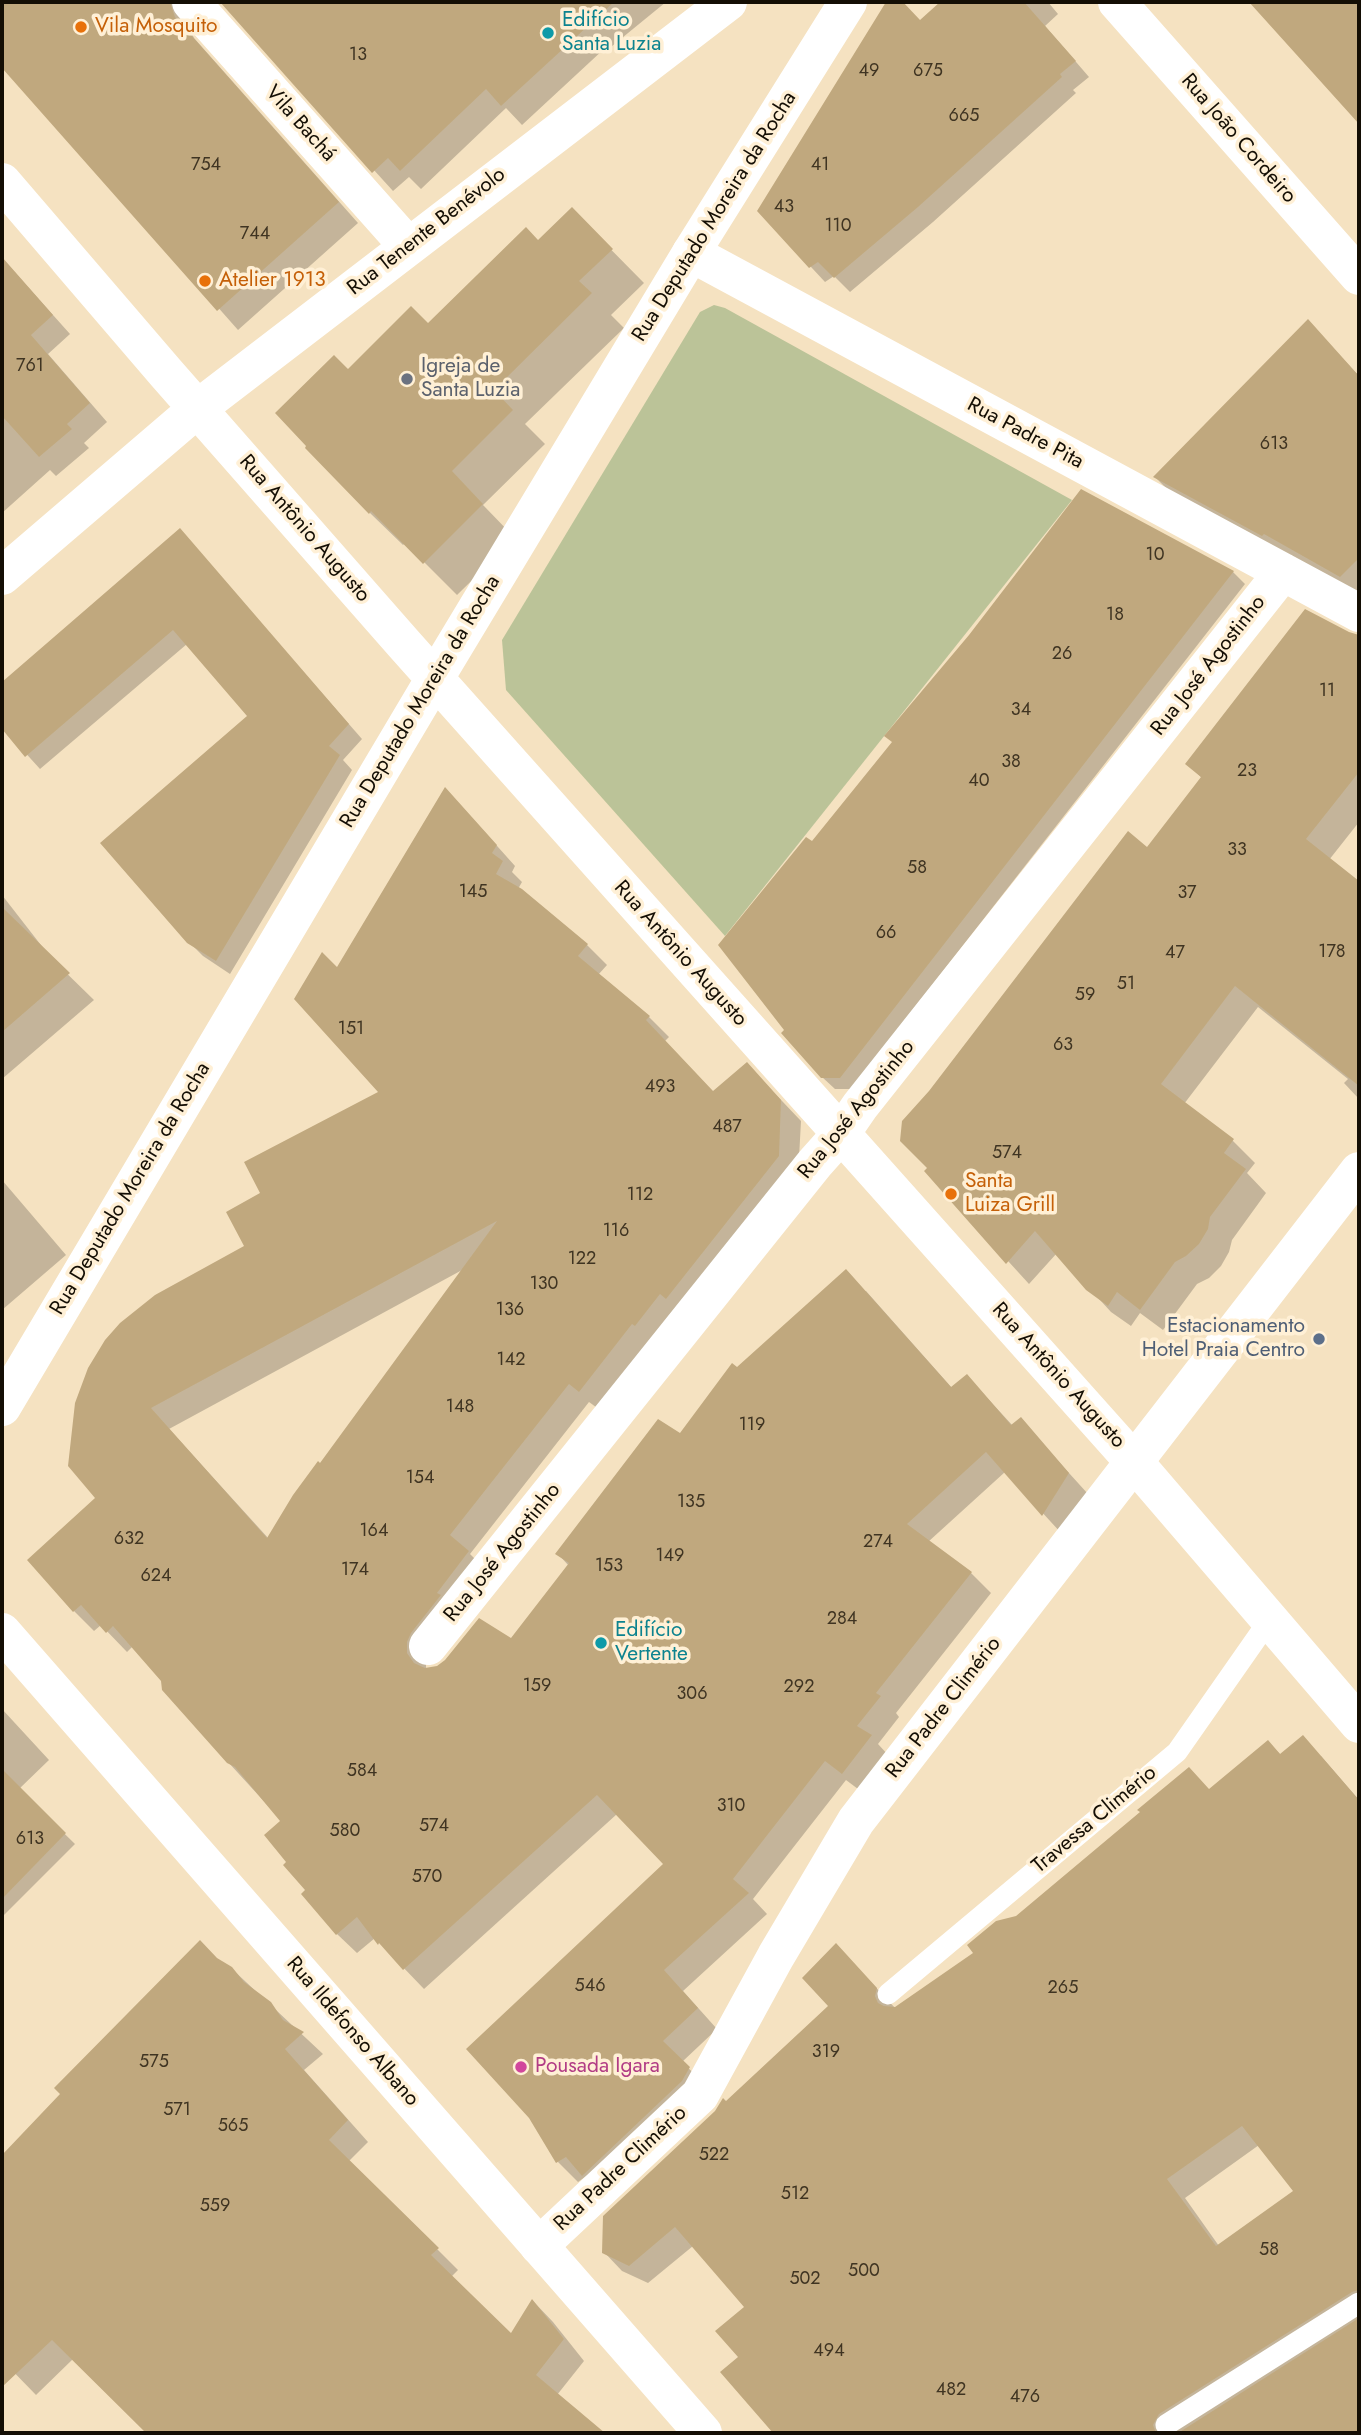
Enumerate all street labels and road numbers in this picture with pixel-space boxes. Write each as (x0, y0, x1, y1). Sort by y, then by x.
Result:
street label: Rua João Cordeiro (1175, 69, 1301, 209)
street label: Vila Bachá (259, 81, 341, 167)
street label: Rua Deputado Moreira da Rocha (627, 87, 803, 347)
street label: Rua Tenente Benévolo (343, 162, 511, 302)
street label: Rua Padre Pita (962, 393, 1088, 475)
street label: Rua Antônio Augusto (233, 450, 375, 608)
street label: Rua Deputado Moreira da Rocha (335, 571, 507, 833)
street label: Rua José Agostinho (1146, 591, 1272, 741)
street label: Rua Antônio Augusto (608, 876, 752, 1032)
street label: Rua José Agostinho (793, 1036, 921, 1184)
street label: Rua Deputado Moreira da Rocha (45, 1058, 217, 1320)
street label: Rua Antônio Augusto (986, 1298, 1130, 1454)
street label: Rua José Agostinho (439, 1479, 567, 1627)
street label: Rua Padre Climério (881, 1632, 1007, 1784)
street label: Travessa Climério (1028, 1761, 1162, 1879)
street label: Rua Ildefonso Albano (280, 1952, 424, 2112)
street label: Rua Padre Climério (549, 2101, 693, 2237)

